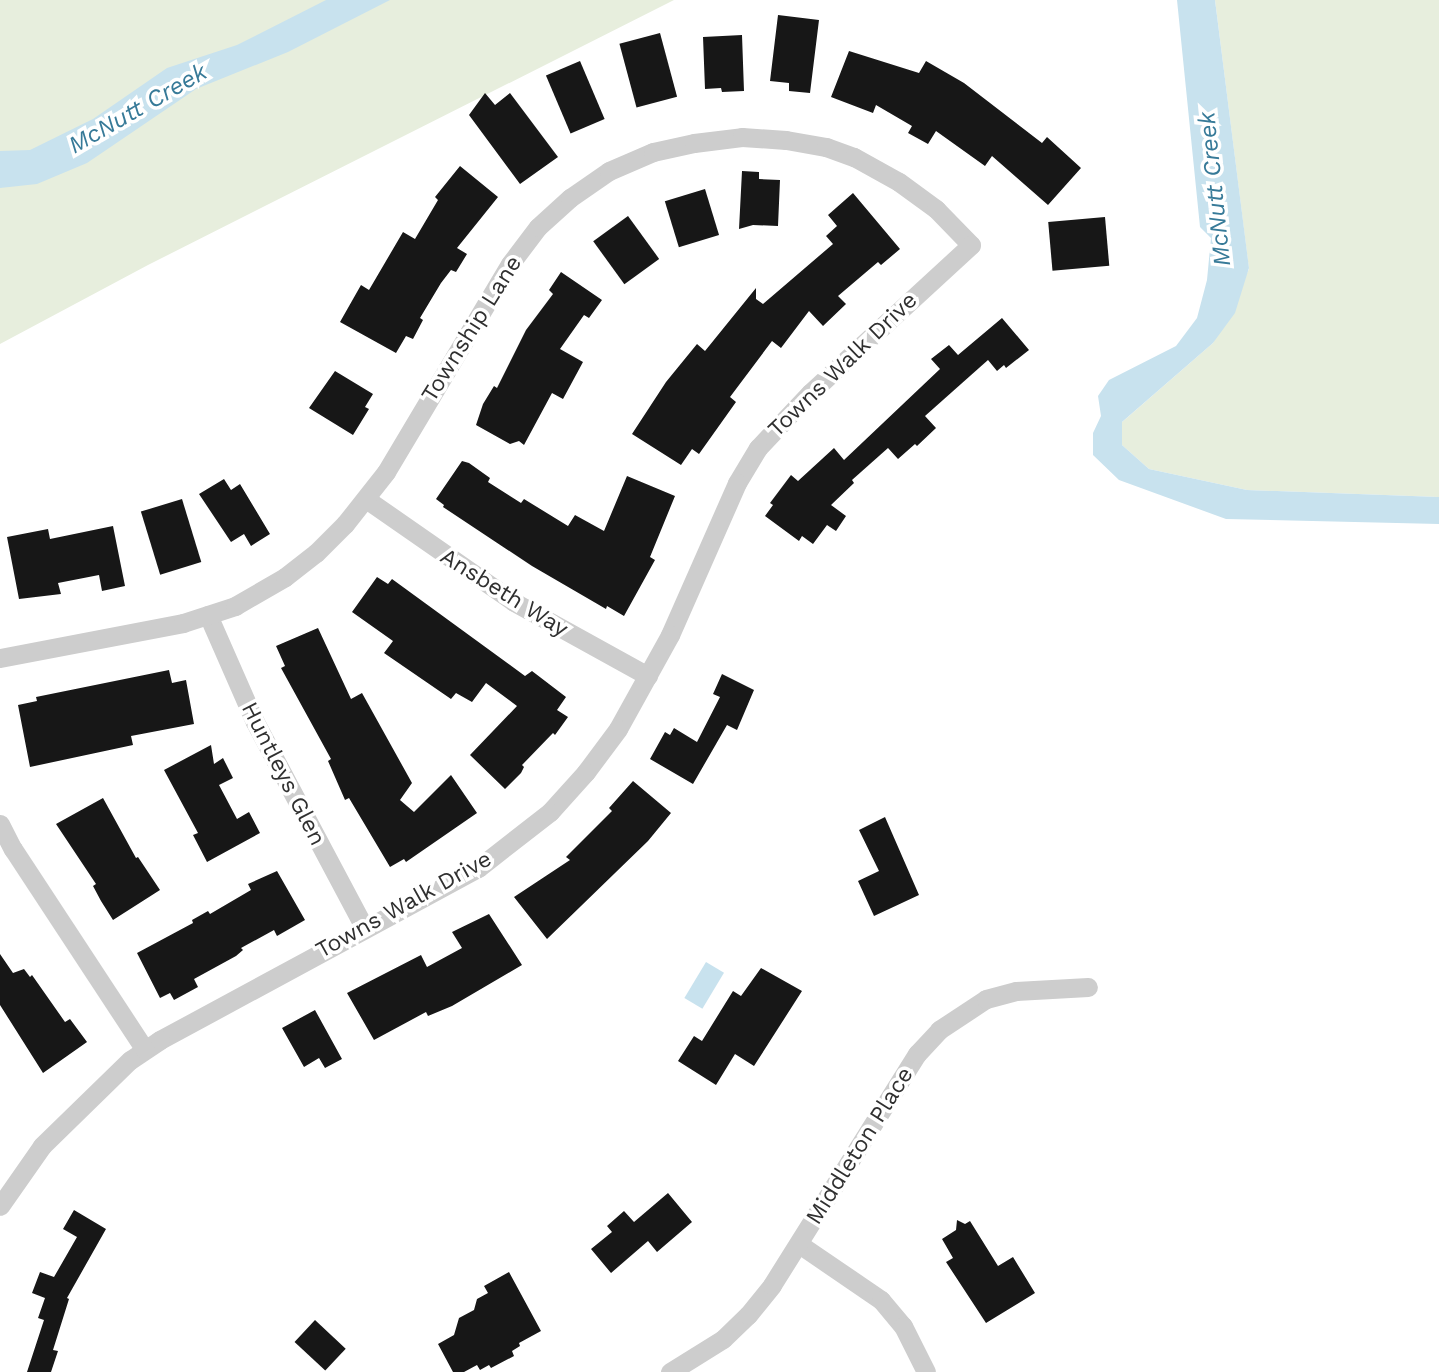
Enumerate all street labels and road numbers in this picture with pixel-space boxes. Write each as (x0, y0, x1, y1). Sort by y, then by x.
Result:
street label: Township Lane (416, 251, 528, 407)
street label: Towns Walk Drive (762, 286, 924, 444)
street label: Ansbeth Way (435, 543, 573, 643)
street label: Huntleys Glen (235, 698, 331, 850)
street label: Towns Walk Drive (311, 845, 497, 965)
street label: Middleton Place (801, 1062, 919, 1230)

